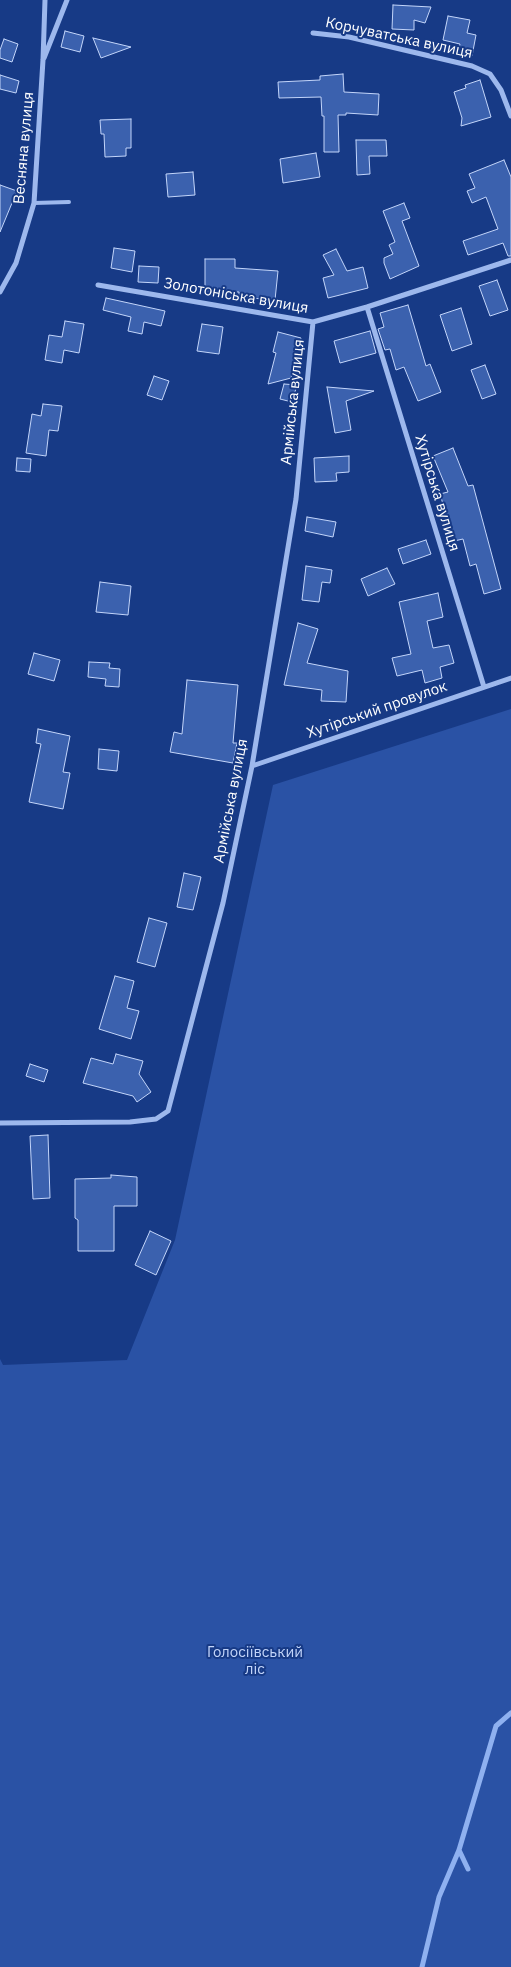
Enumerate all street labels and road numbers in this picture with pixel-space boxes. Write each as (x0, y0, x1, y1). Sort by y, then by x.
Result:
street label: Корчуватська вулиця (324, 14, 474, 62)
street label: Весняна вулиця (10, 91, 38, 205)
street label: Золотоніська вулиця (162, 274, 310, 318)
street label: Армійська вулиця (277, 338, 309, 466)
street label: Хутірська вулиця (411, 433, 463, 553)
street label: Хутірський провулок (304, 678, 450, 742)
street label: Армійська вулиця (210, 737, 252, 865)

